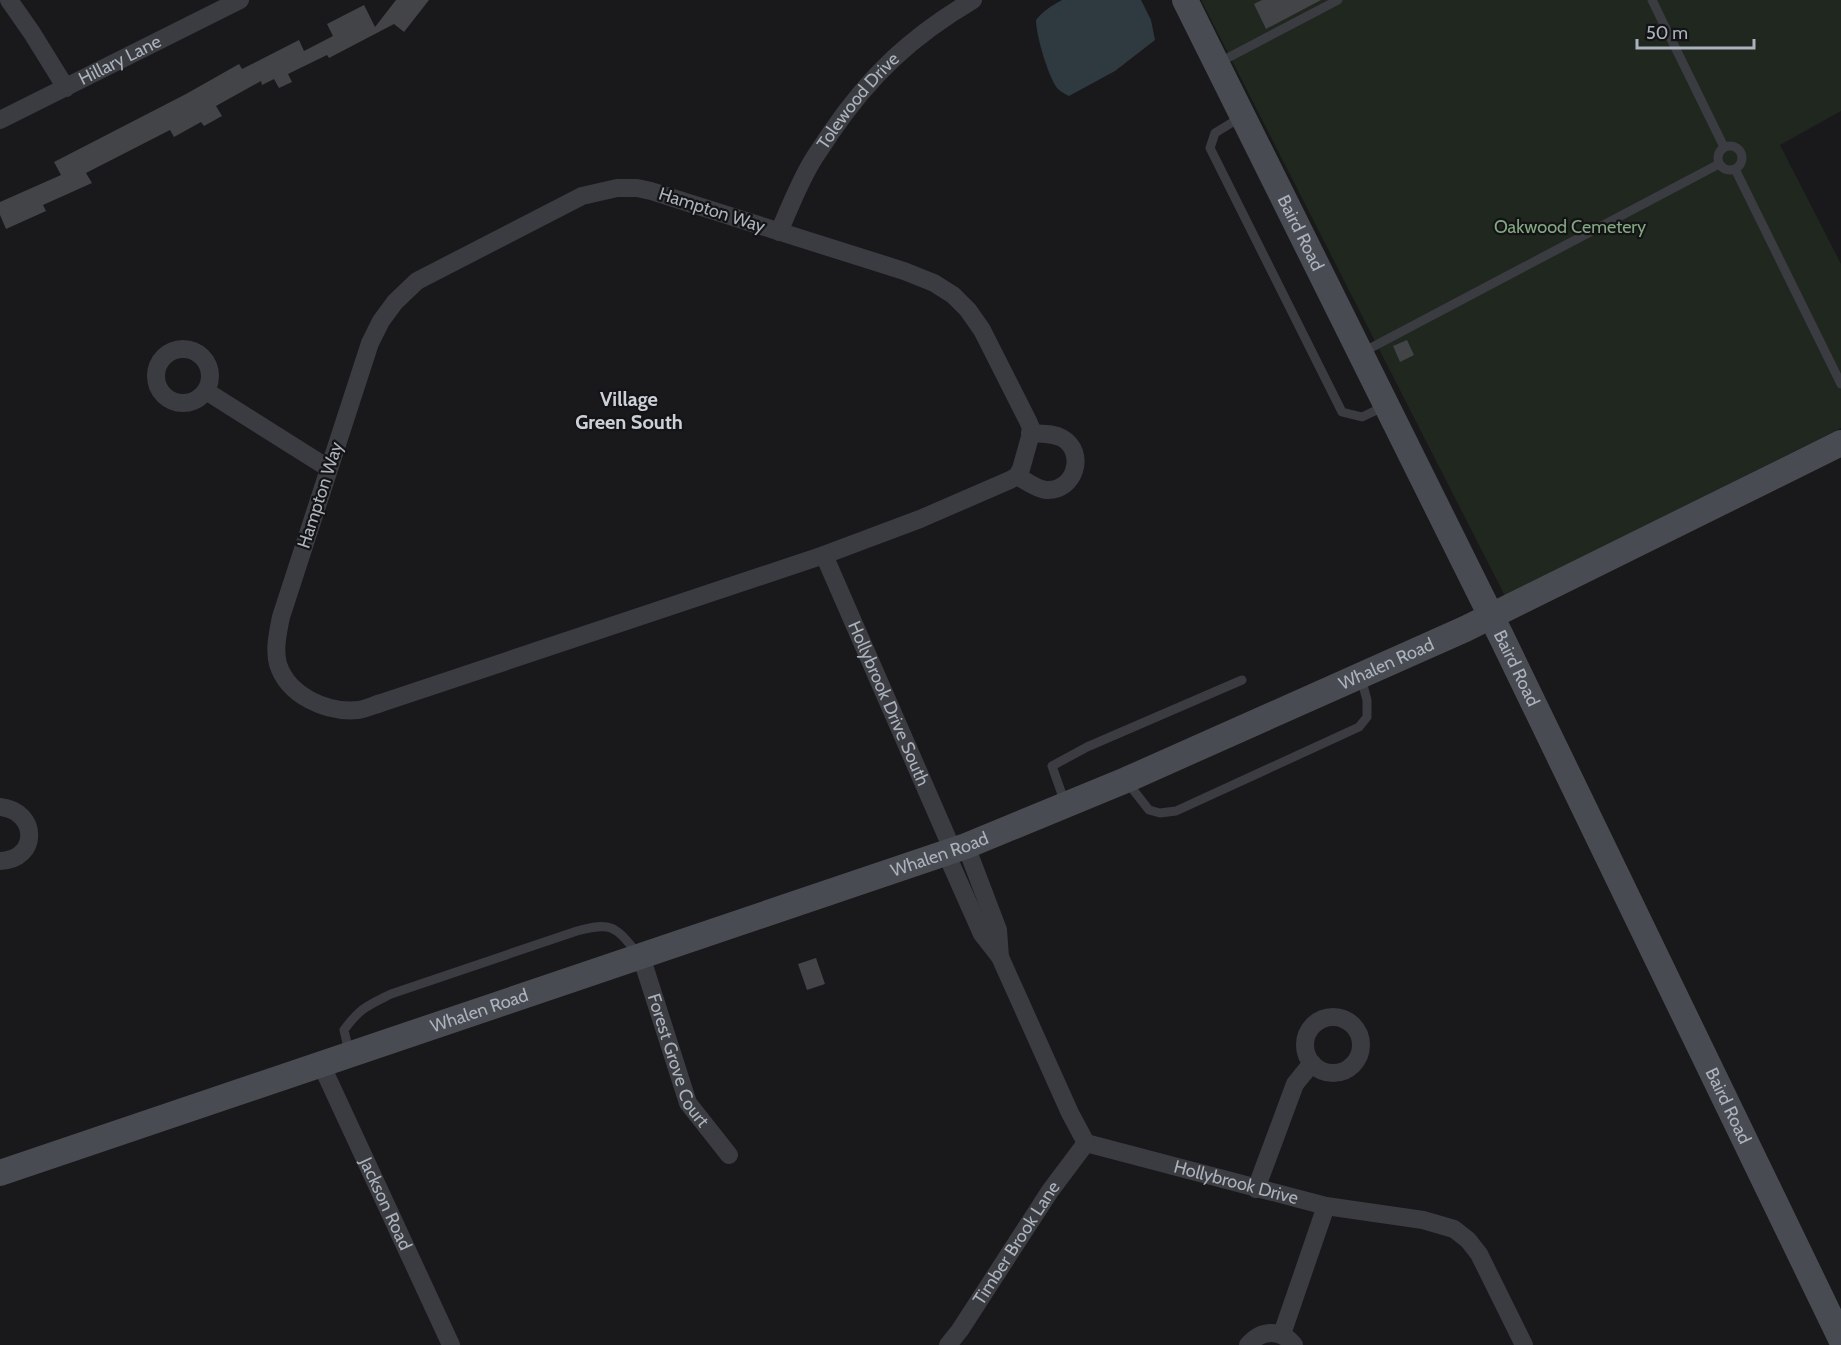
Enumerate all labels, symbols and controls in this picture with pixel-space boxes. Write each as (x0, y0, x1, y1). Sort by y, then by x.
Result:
scale bar (1637, 12, 1754, 50)
text: 50 m (1646, 22, 1688, 44)
street label: Hillary Lane (75, 30, 165, 90)
street label: Tolewood Drive (812, 48, 904, 154)
street label: Hampton Way (656, 182, 768, 238)
street label: Baird Road (1273, 191, 1329, 274)
park label: Oakwood Cemetery (1494, 216, 1646, 238)
district label: Village Green South (575, 387, 683, 434)
street label: Hampton Way (292, 439, 348, 551)
street label: Hollybrook Drive South (843, 618, 934, 789)
street label: Baird Road (1489, 627, 1544, 710)
street label: Whalen Road (1335, 633, 1437, 695)
street label: Whalen Road (888, 827, 992, 882)
street label: Whalen Road (427, 984, 531, 1038)
street label: Forest Grove Court (643, 991, 714, 1132)
street label: Baird Road (1700, 1064, 1756, 1147)
street label: Jackson Road (354, 1153, 417, 1254)
street label: Hollybrook Drive (1172, 1156, 1301, 1209)
street label: Timber Brook Lane (968, 1177, 1065, 1309)

